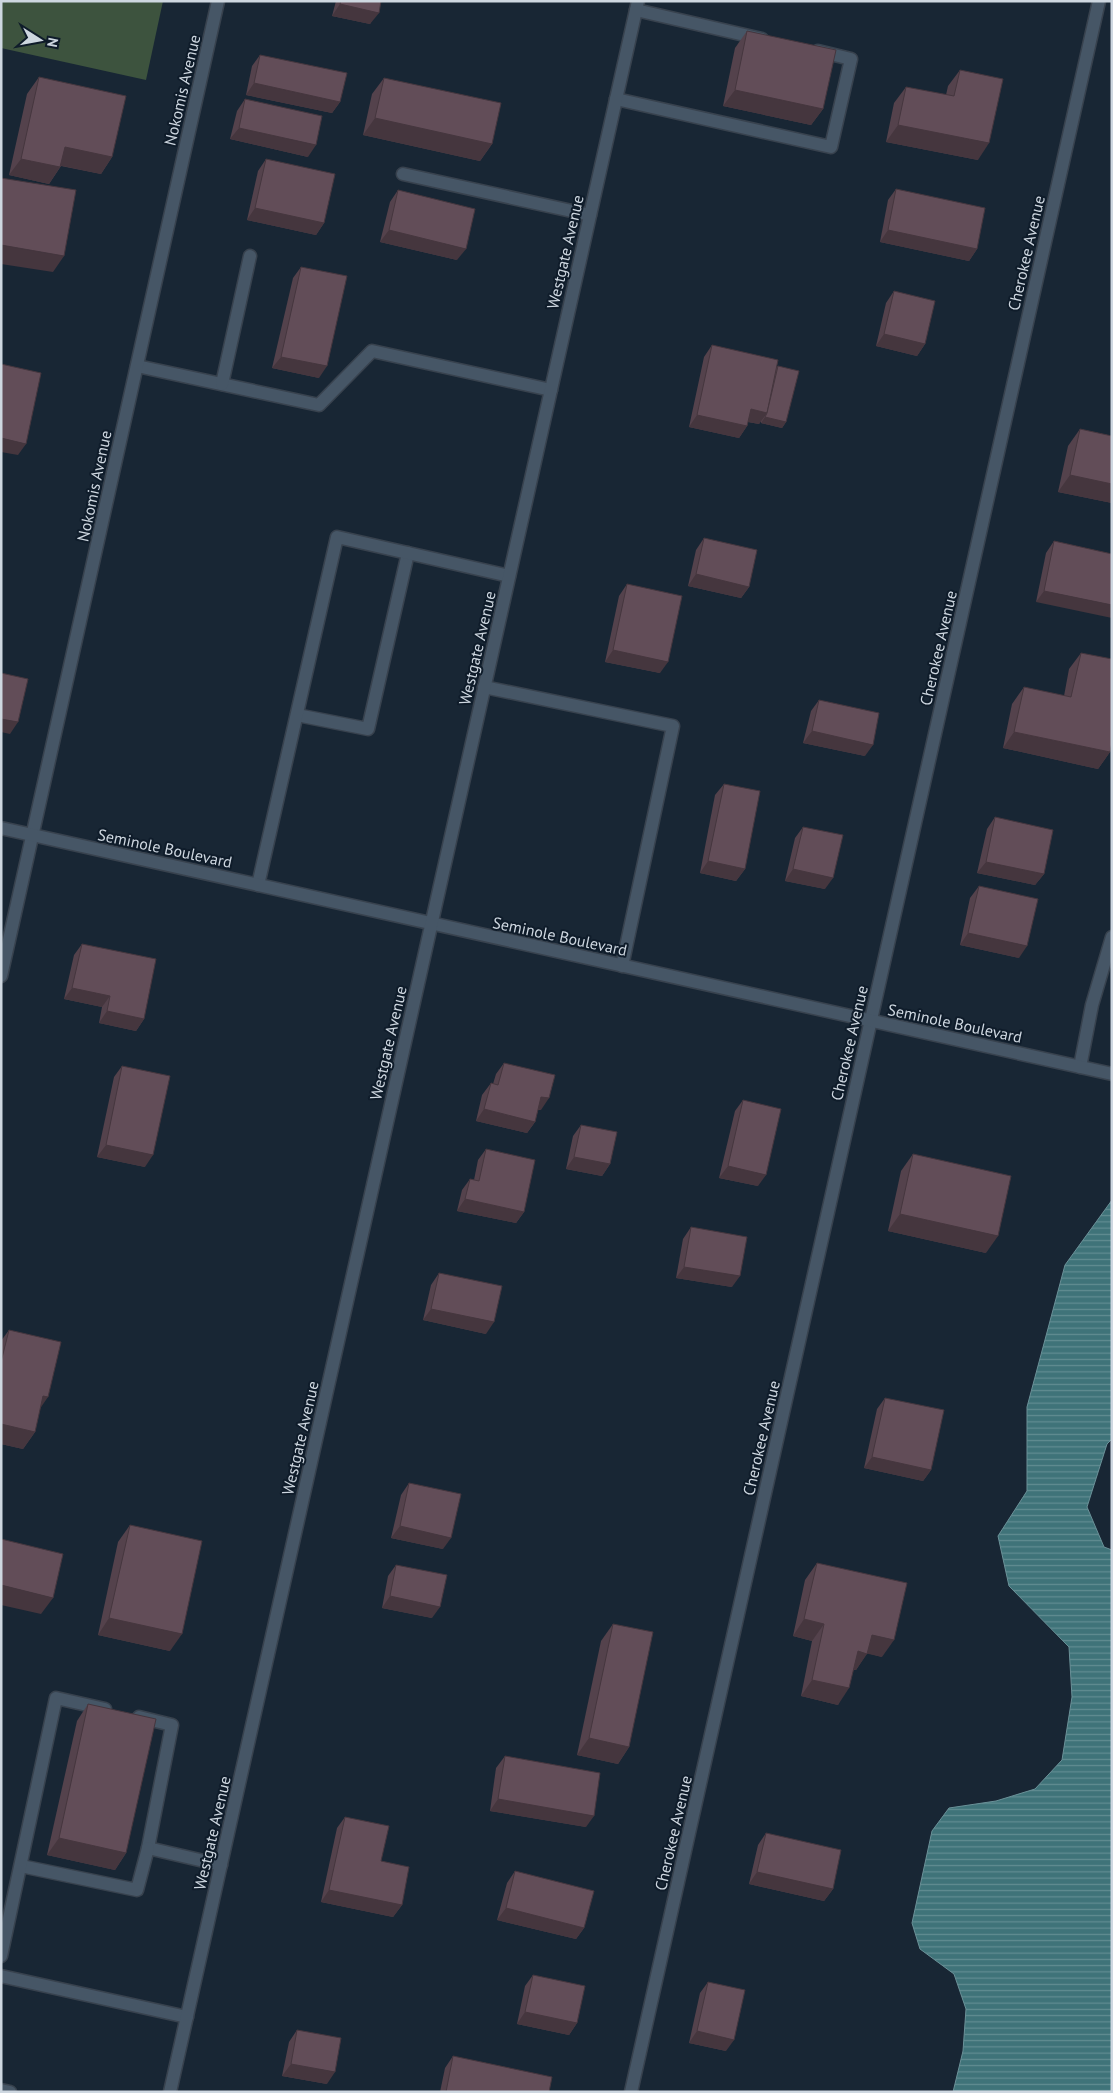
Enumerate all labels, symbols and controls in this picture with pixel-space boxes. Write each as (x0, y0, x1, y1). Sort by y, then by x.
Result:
north arrow (15, 15, 65, 65)
street label: Nokomis Avenue (160, 33, 204, 147)
text: N (43, 36, 62, 49)
street label: Westgate Avenue (542, 193, 588, 311)
street label: Cherokee Avenue (1003, 194, 1049, 312)
street label: Nokomis Avenue (72, 429, 116, 543)
street label: Westgate Avenue (454, 589, 500, 707)
street label: Cherokee Avenue (915, 589, 961, 707)
street label: Seminole Boulevard (96, 824, 234, 872)
street label: Seminole Boulevard (491, 912, 629, 960)
street label: Westgate Avenue (365, 984, 411, 1102)
street label: Cherokee Avenue (826, 984, 872, 1102)
street label: Seminole Boulevard (886, 999, 1024, 1047)
street label: Westgate Avenue (277, 1379, 323, 1497)
street label: Cherokee Avenue (738, 1379, 784, 1497)
street label: Westgate Avenue (189, 1774, 235, 1892)
street label: Cherokee Avenue (650, 1774, 696, 1892)

